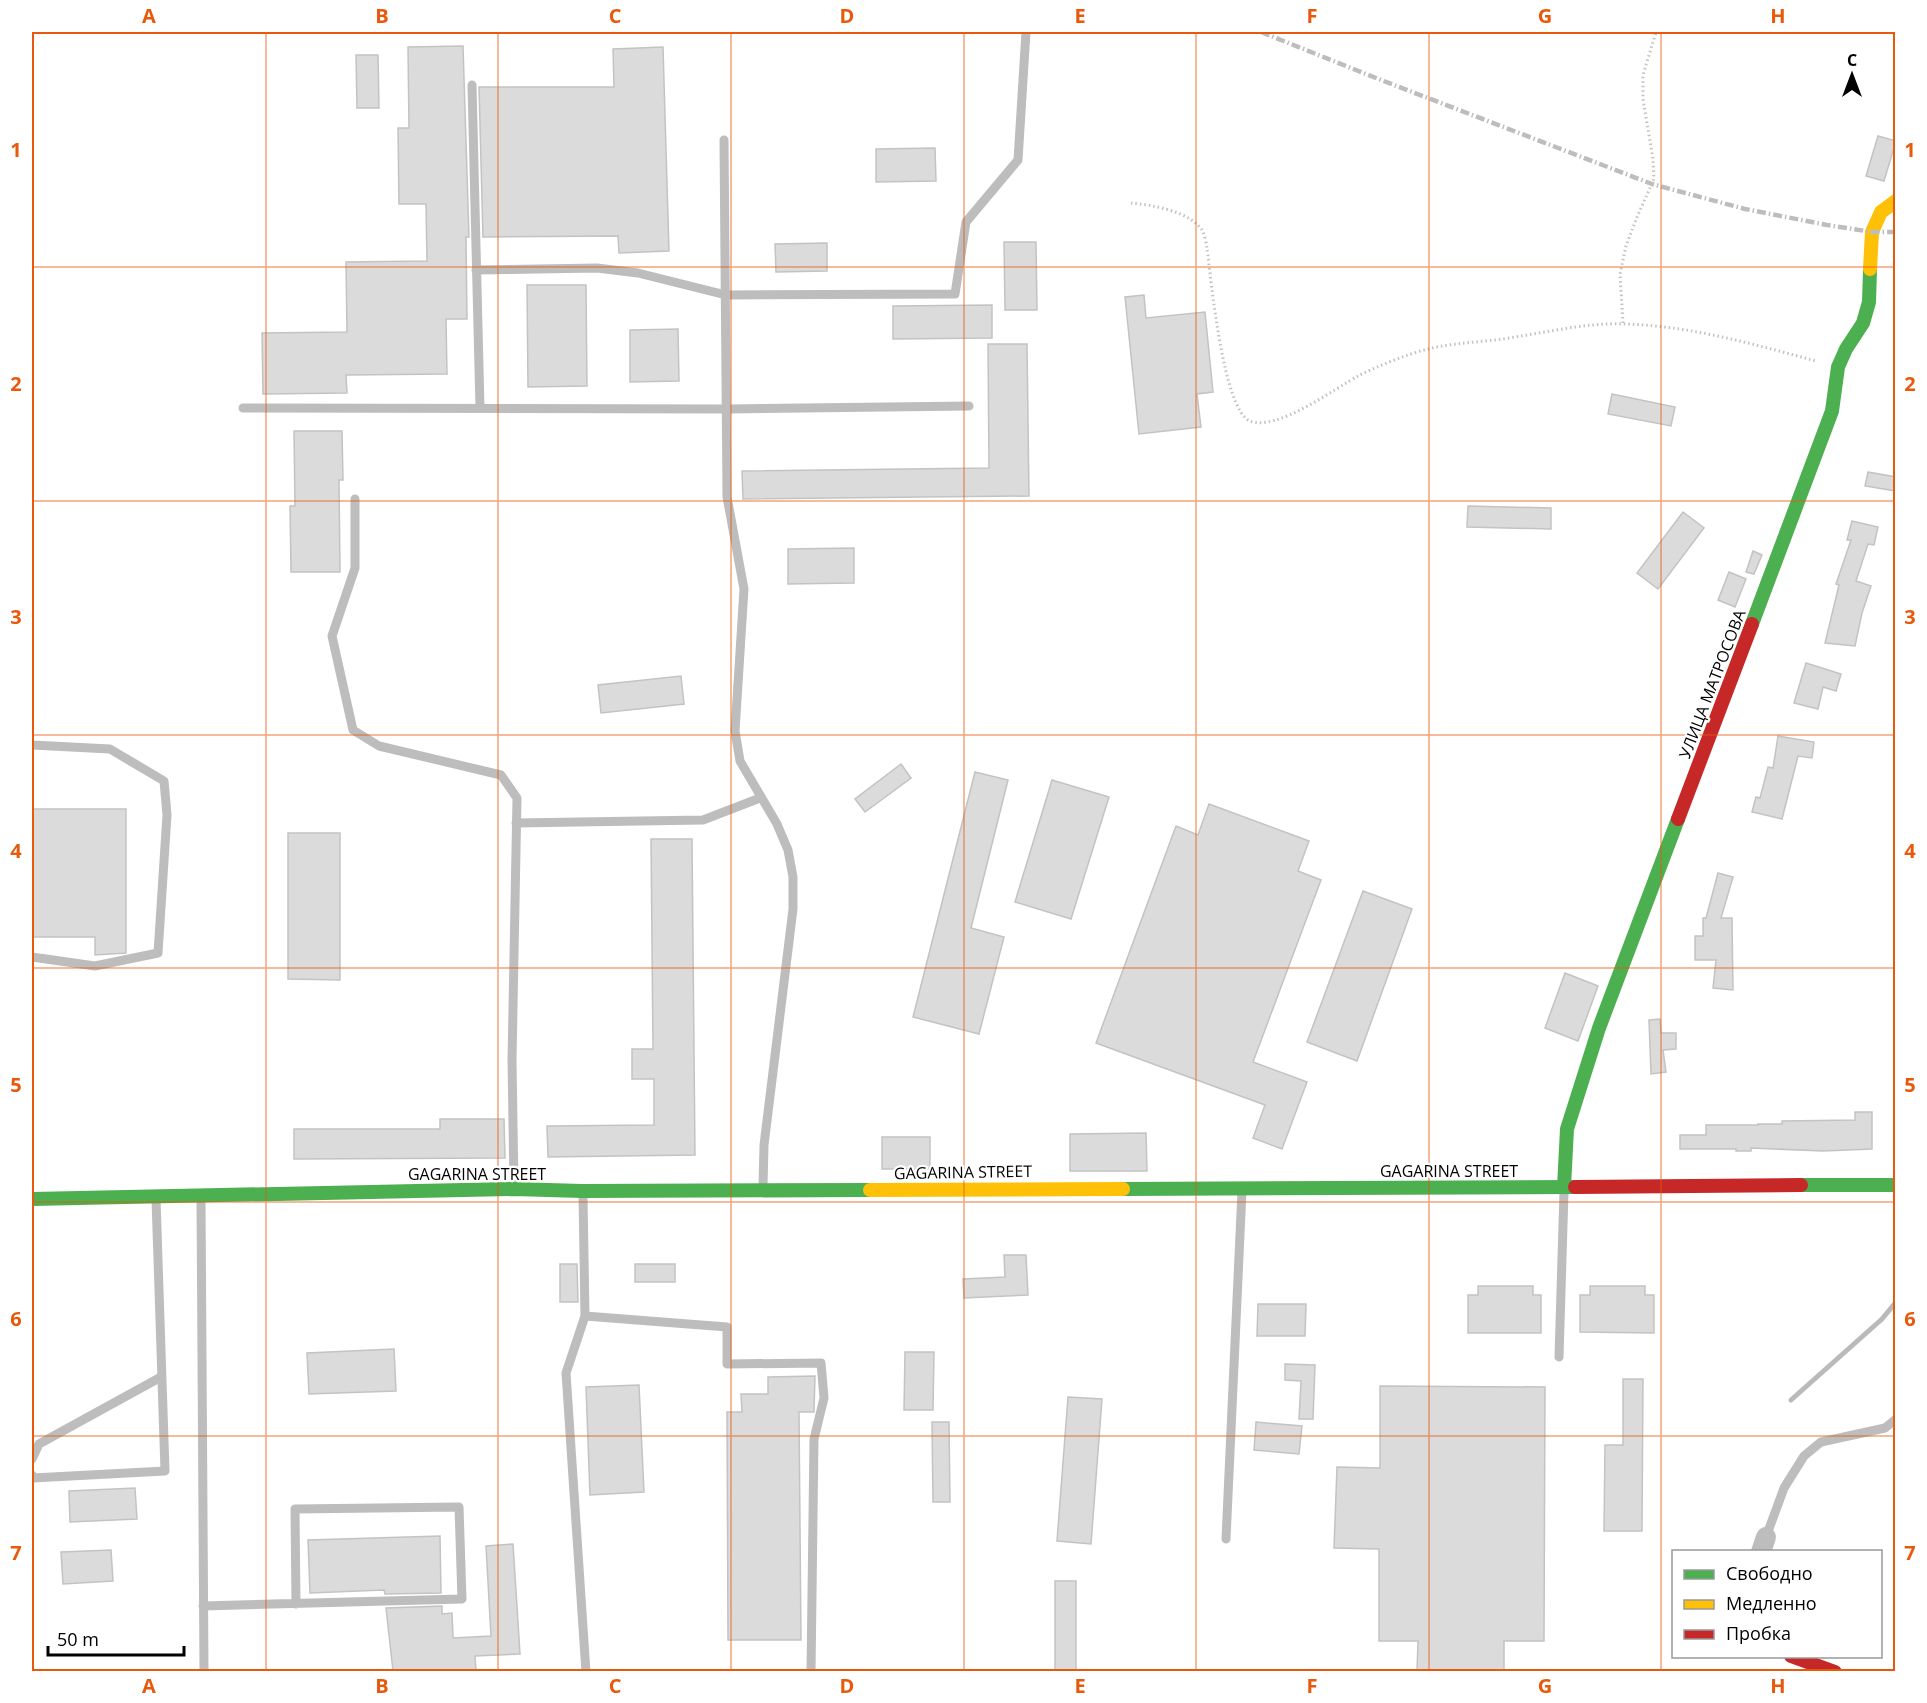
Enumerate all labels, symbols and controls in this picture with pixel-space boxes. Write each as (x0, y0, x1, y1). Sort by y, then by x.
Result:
text: A (142, 2, 156, 29)
text: B (375, 2, 389, 29)
text: C (609, 2, 622, 29)
text: D (840, 2, 854, 29)
text: E (1074, 2, 1086, 29)
text: F (1307, 2, 1317, 29)
text: G (1538, 2, 1552, 29)
text: H (1770, 2, 1786, 29)
north arrow (1822, 45, 1882, 105)
text: С (1847, 49, 1857, 71)
text: 1 (10, 136, 22, 163)
text: 1 (1904, 136, 1916, 163)
text: 2 (10, 370, 22, 397)
text: 2 (1904, 370, 1916, 397)
text: 3 (10, 603, 22, 630)
text: 3 (1904, 603, 1916, 630)
street label: УЛИЦА МАТРОСОВА (1673, 606, 1751, 762)
text: 4 (10, 837, 22, 864)
text: 4 (1904, 837, 1916, 864)
text: 5 (10, 1071, 22, 1098)
text: 5 (1904, 1071, 1916, 1098)
street label: GAGARINA STREET (894, 1160, 1032, 1184)
street label: GAGARINA STREET (1380, 1160, 1518, 1182)
street label: GAGARINA STREET (408, 1163, 546, 1185)
text: 6 (10, 1305, 22, 1332)
text: 6 (1904, 1305, 1916, 1332)
text: 7 (10, 1539, 22, 1566)
text: 7 (1904, 1539, 1916, 1566)
legend (1672, 1550, 1882, 1658)
text: Свободно (1726, 1561, 1813, 1585)
text: Медленно (1726, 1591, 1817, 1615)
scale bar (48, 1619, 184, 1657)
text: Пробка (1726, 1621, 1791, 1645)
text: 50 m (57, 1627, 99, 1651)
text: A (142, 1672, 156, 1699)
text: B (375, 1672, 389, 1699)
text: C (609, 1672, 622, 1699)
text: D (840, 1672, 854, 1699)
text: E (1074, 1672, 1086, 1699)
text: F (1307, 1672, 1317, 1699)
text: G (1538, 1672, 1552, 1699)
text: H (1770, 1672, 1786, 1699)

